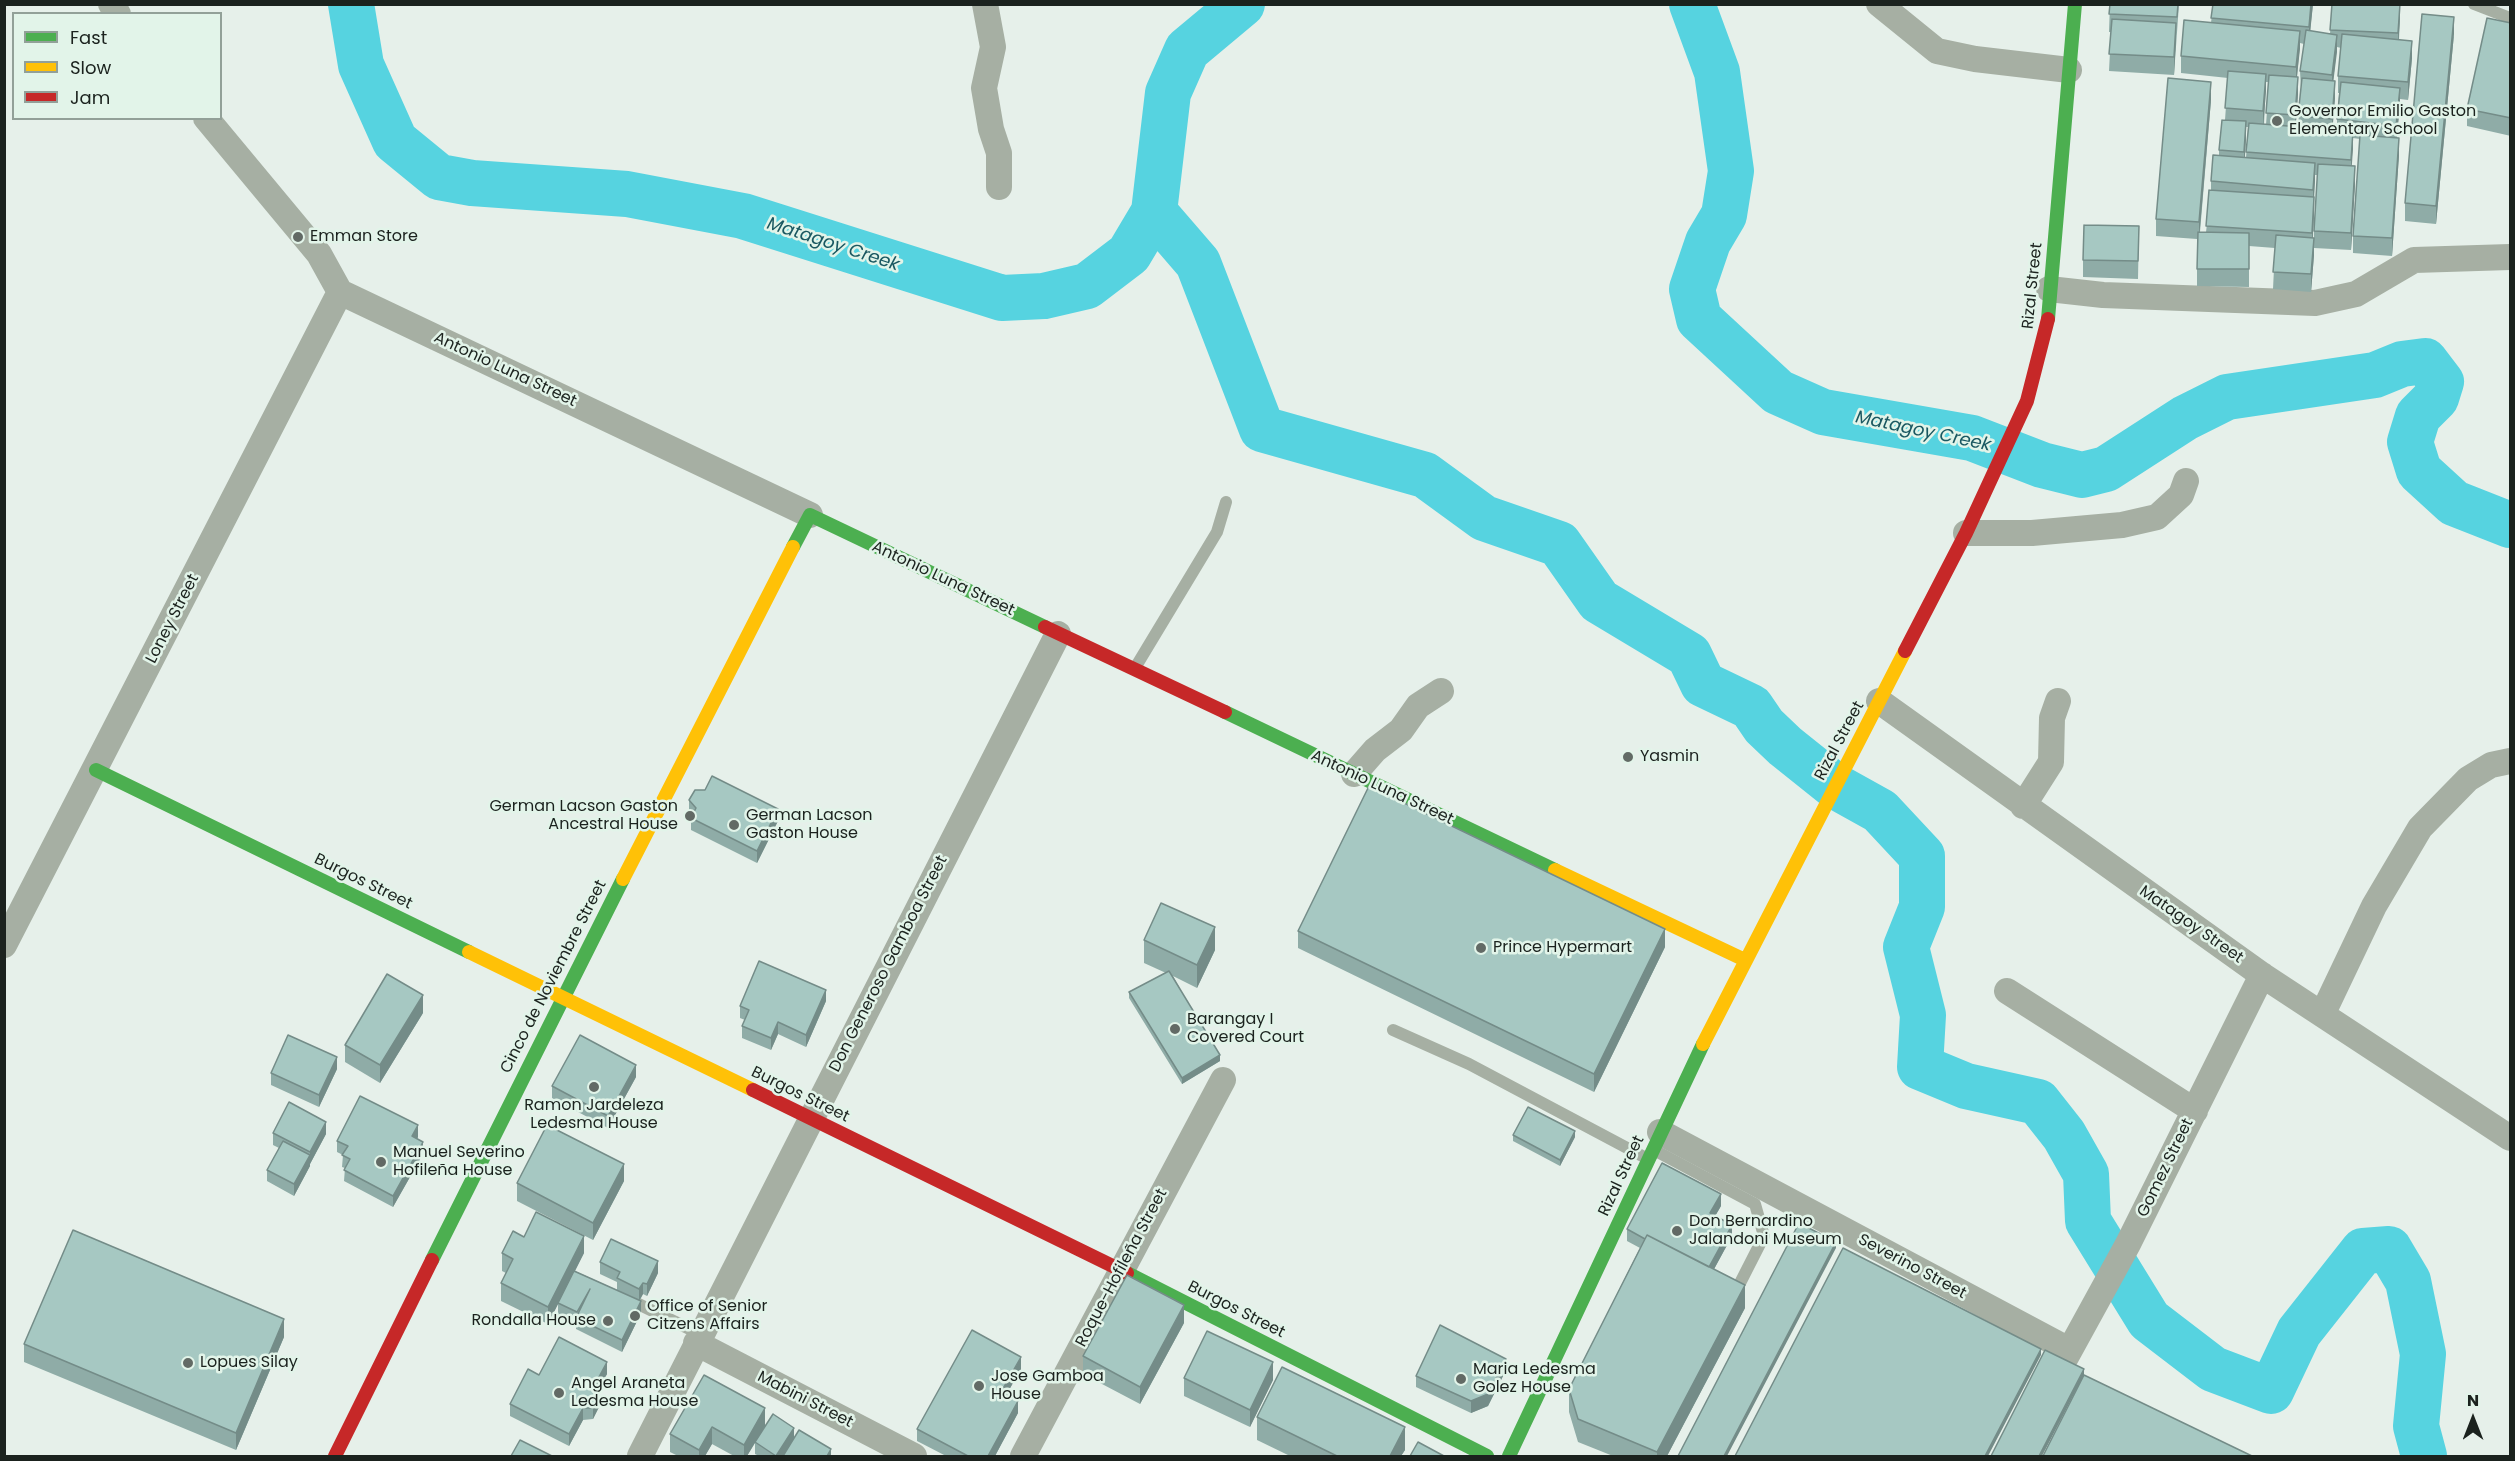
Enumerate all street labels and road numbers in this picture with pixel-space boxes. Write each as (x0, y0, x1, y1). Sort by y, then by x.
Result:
street label: Rizal Street (2019, 242, 2047, 330)
street label: Antonio Luna Street (431, 329, 579, 411)
street label: Antonio Luna Street (869, 538, 1017, 620)
street label: Loney Street (142, 571, 204, 667)
street label: Rizal Street (1811, 698, 1869, 784)
street label: Antonio Luna Street (1308, 747, 1456, 829)
street label: Burgos Street (311, 850, 415, 914)
street label: Don Generoso Gamboa Street (826, 853, 952, 1075)
street label: Cinco de Noviembre Street (497, 877, 611, 1077)
street label: Matagoy Street (2135, 882, 2247, 968)
street label: Burgos Street (748, 1063, 852, 1127)
street label: Gomez Street (2134, 1115, 2198, 1221)
street label: Rizal Street (1595, 1133, 1649, 1219)
street label: Roque-Hofileña Street (1072, 1186, 1172, 1350)
street label: Severino Street (1855, 1230, 1969, 1304)
street label: Burgos Street (1184, 1277, 1288, 1343)
street label: Mabini Street (754, 1368, 856, 1432)

